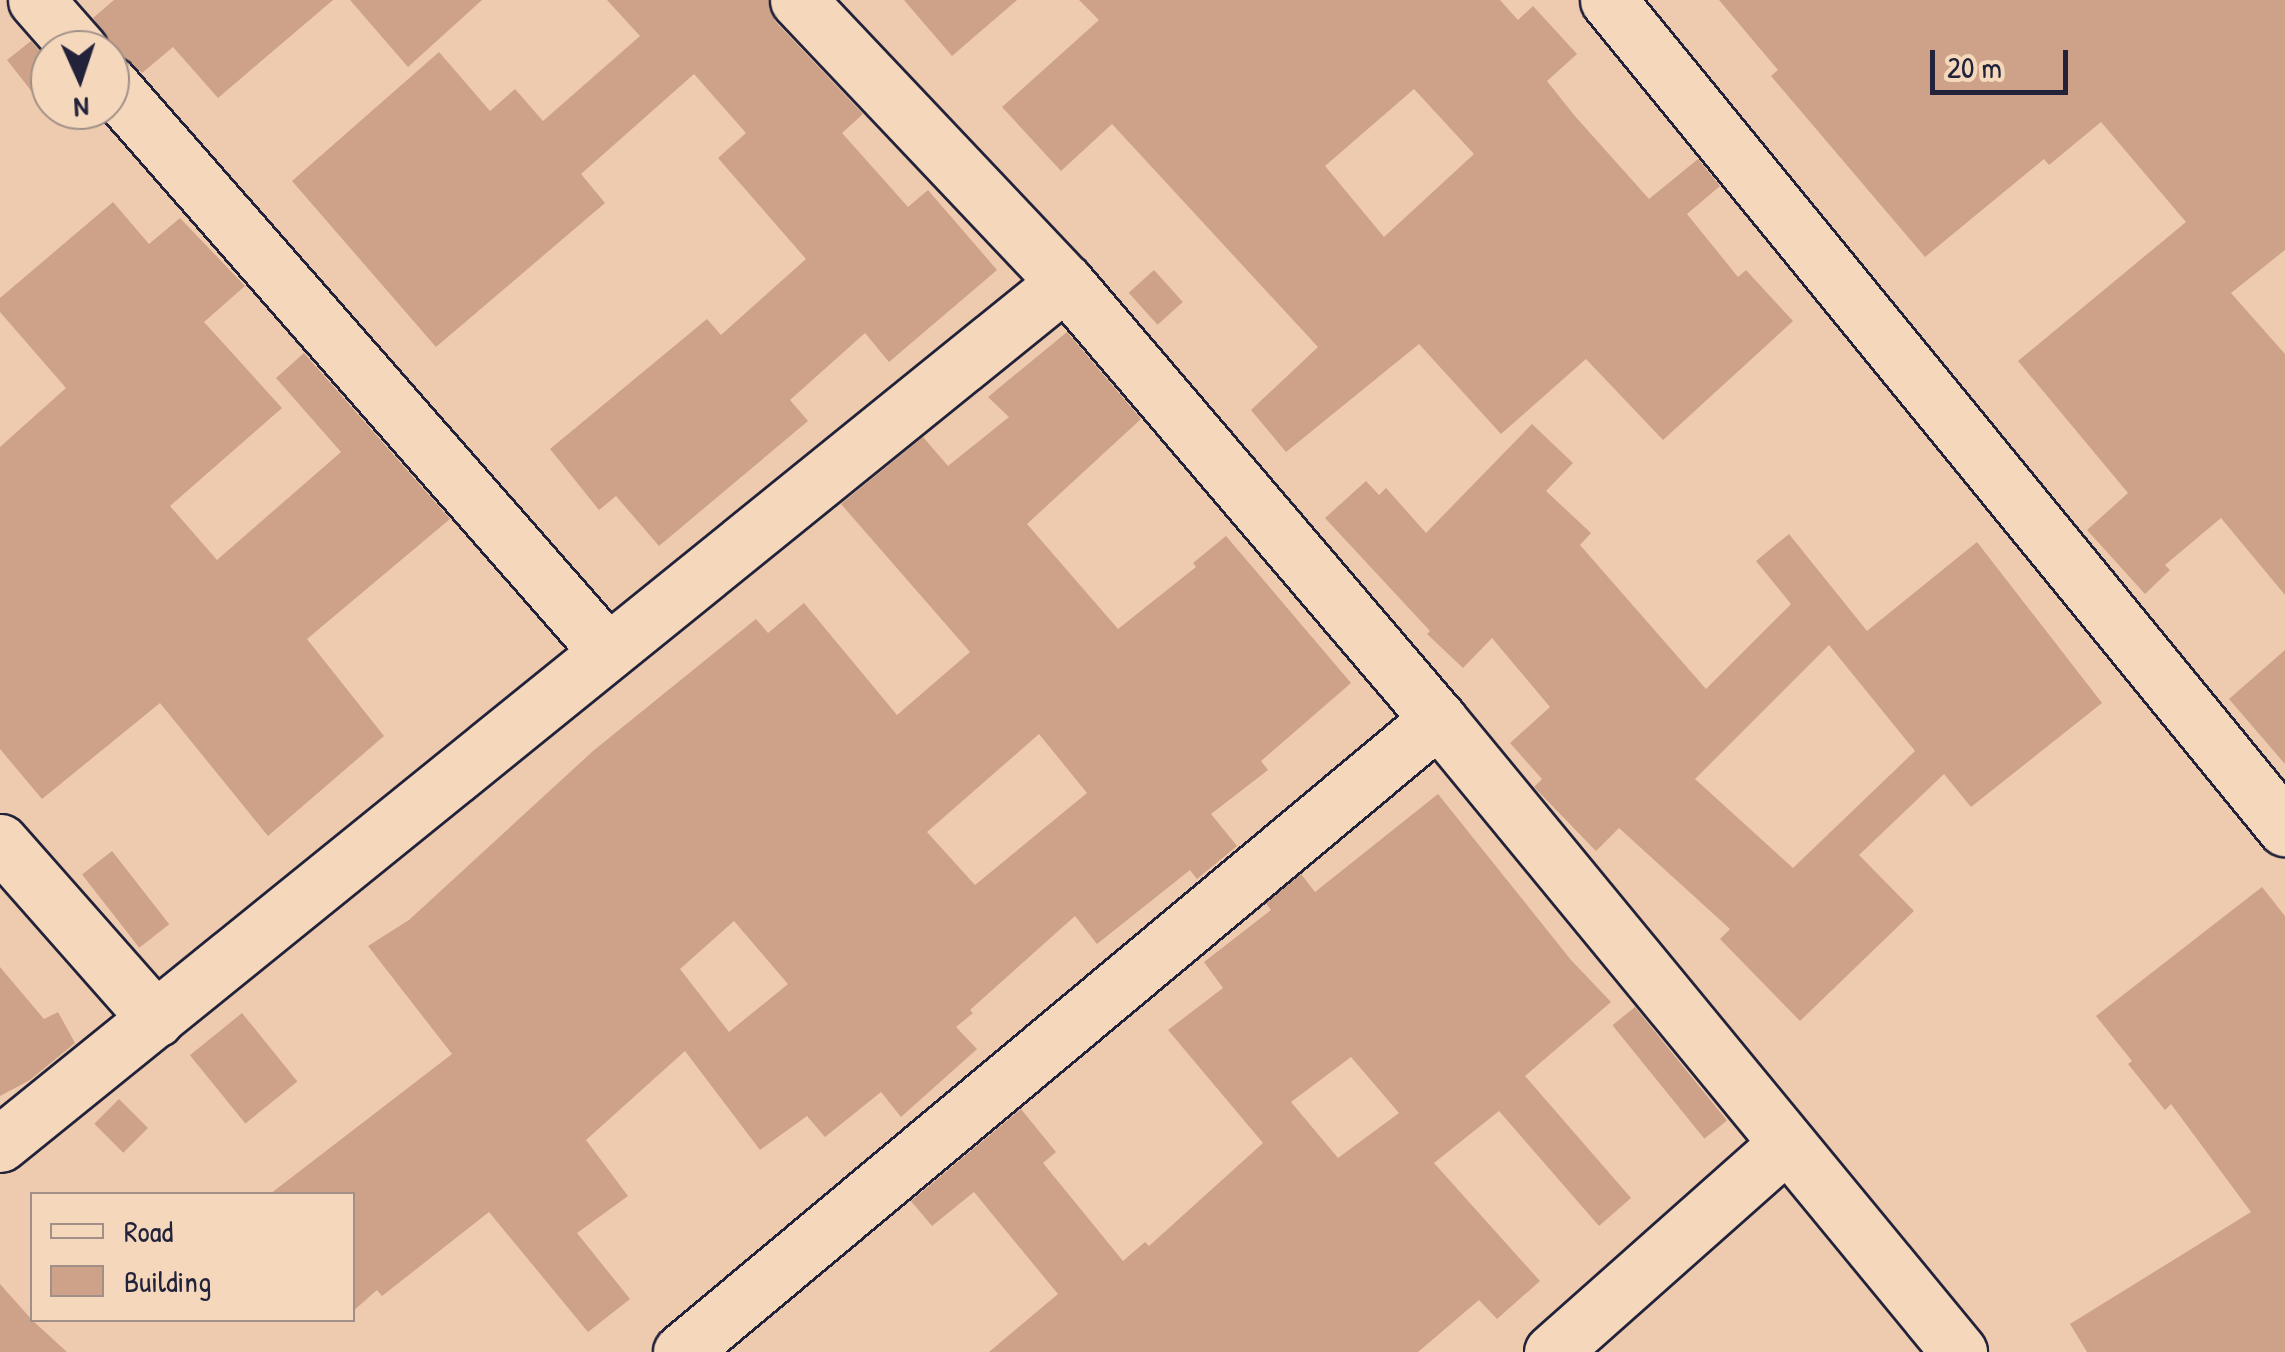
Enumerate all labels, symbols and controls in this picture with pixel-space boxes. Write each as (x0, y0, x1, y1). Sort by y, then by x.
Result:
north arrow (30, 30, 130, 130)
scale bar (1935, 30, 2072, 92)
text: 20 m (1947, 47, 2002, 87)
text: N (73, 89, 90, 127)
legend (30, 1192, 355, 1322)
text: Road (124, 1211, 173, 1251)
text: Building (124, 1261, 211, 1301)

